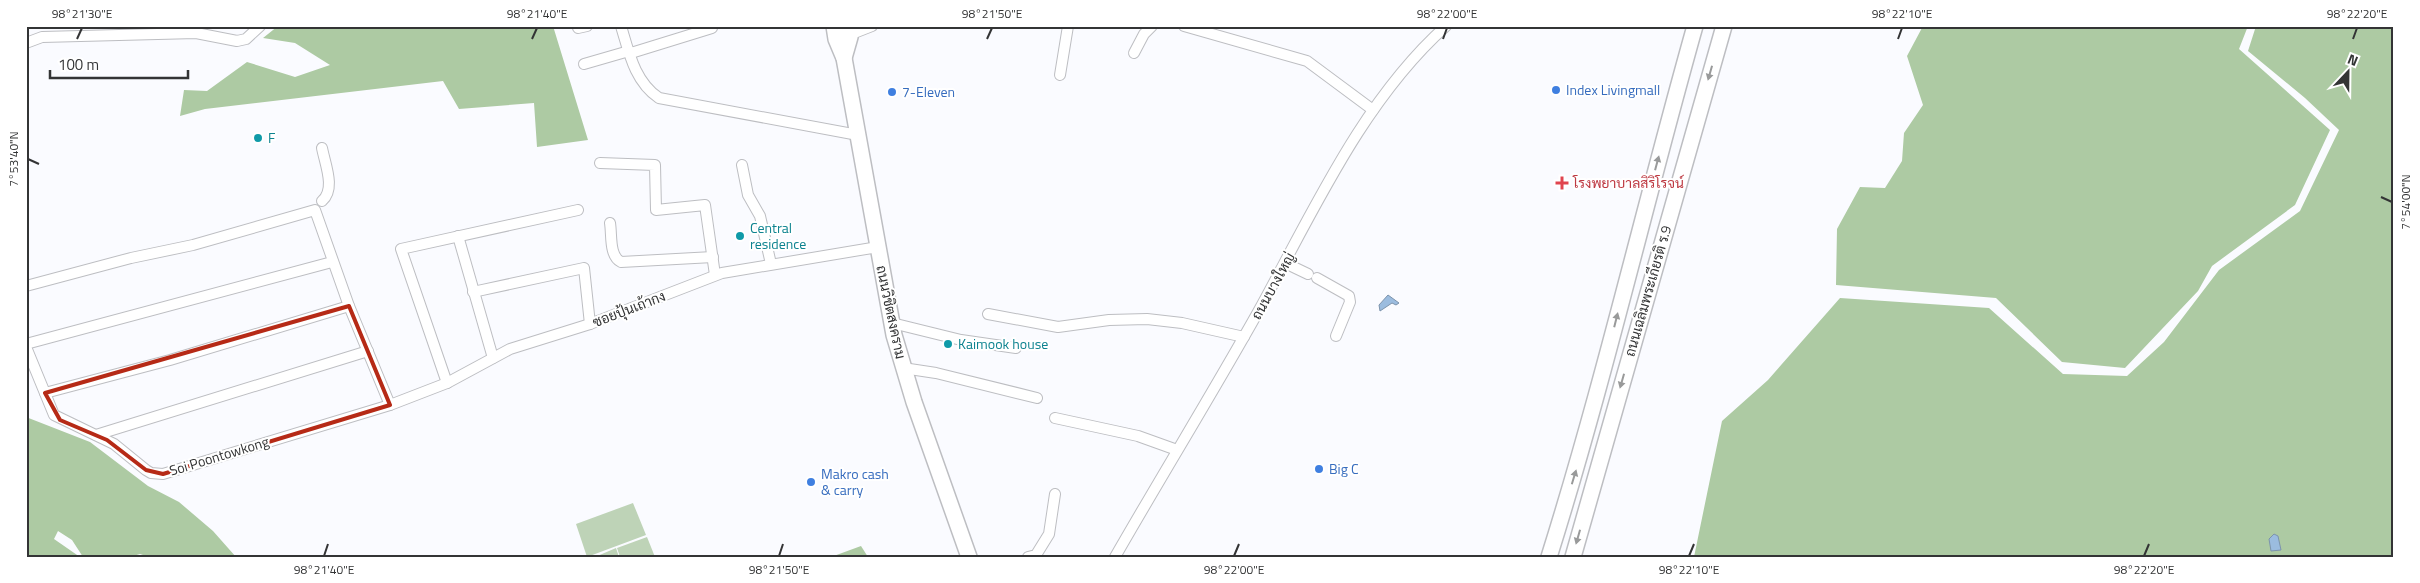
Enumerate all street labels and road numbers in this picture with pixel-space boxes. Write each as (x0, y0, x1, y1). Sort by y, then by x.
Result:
street label: ถนนเฉลิมพระเกียรติ ร.9 (1619, 223, 1676, 359)
street label: ถนนบางใหญ่ (1245, 248, 1300, 323)
street label: ถนนวิชิตสงคราม (871, 263, 912, 361)
street label: ซอยปุ้นเถ้ากง (589, 285, 668, 332)
street label: Soi Poontowkong (166, 430, 271, 481)

